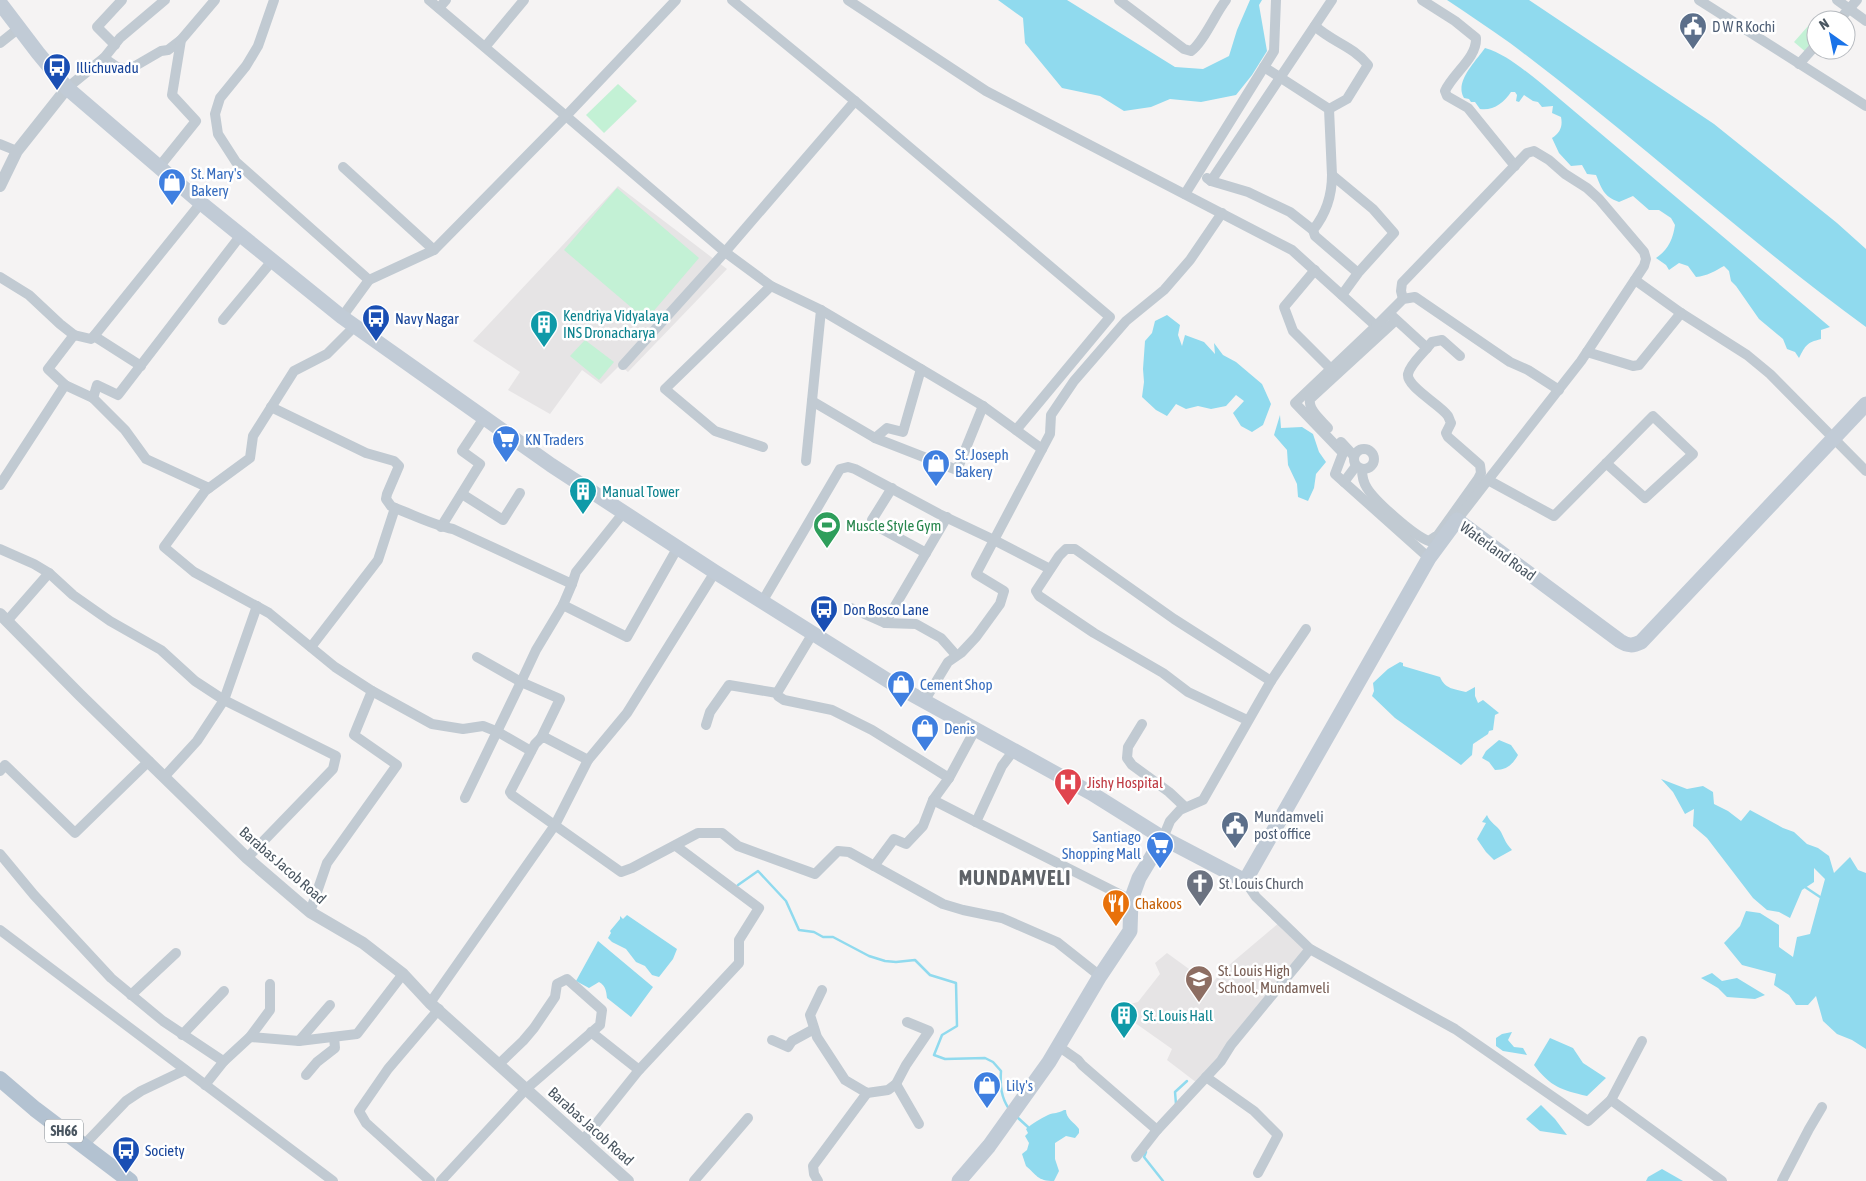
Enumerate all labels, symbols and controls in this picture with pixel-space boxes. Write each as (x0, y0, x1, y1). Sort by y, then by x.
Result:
north arrow (1806, 10, 1856, 60)
public building icon: D W R Kochi (1678, 11, 1708, 50)
text: N (1816, 15, 1832, 33)
place label: D W R Kochi (1712, 18, 1775, 35)
bus stop icon: Illichuvadu (42, 52, 72, 91)
place label: Illichuvadu (76, 59, 139, 76)
place label: St. Mary's Bakery (191, 165, 242, 199)
shop icon: St. Mary's Bakery (157, 167, 187, 206)
bus stop icon: Navy Nagar (361, 303, 391, 342)
place label: Kendriya Vidyalaya INS Dronacharya (563, 307, 669, 341)
building icon: Kendriya Vidyalaya INS Dronacharya (529, 309, 559, 348)
place label: Navy Nagar (395, 310, 459, 327)
supermarket icon: KN Traders (491, 424, 521, 463)
place label: KN Traders (525, 431, 584, 448)
place label: St. Joseph Bakery (955, 446, 1009, 480)
shop icon: St. Joseph Bakery (921, 448, 951, 487)
building icon: Manual Tower (568, 476, 598, 515)
place label: Manual Tower (602, 483, 680, 500)
sports icon: Muscle Style Gym (812, 510, 842, 549)
place label: Muscle Style Gym (846, 517, 941, 534)
street label: Waterland Road (1457, 518, 1539, 584)
bus stop icon: Don Bosco Lane (809, 594, 839, 633)
place label: Don Bosco Lane (843, 601, 929, 618)
shop icon: Cement Shop (886, 669, 916, 708)
place label: Cement Shop (920, 676, 993, 693)
shop icon: Denis (910, 713, 940, 752)
place label: Denis (944, 720, 975, 737)
hospital icon: Jishy Hospital (1053, 767, 1083, 806)
place label: Jishy Hospital (1087, 774, 1163, 791)
place label: Mundamveli post office (1254, 808, 1324, 842)
public building icon: Mundamveli post office (1220, 810, 1250, 849)
street label: Barabas Jacob Road (236, 823, 330, 907)
place label: Santiago Shopping Mall (1062, 828, 1141, 862)
supermarket icon: Santiago Shopping Mall (1145, 830, 1175, 869)
district label: MUNDAMVELI (959, 866, 1071, 889)
church icon: St. Louis Church (1185, 868, 1215, 907)
place label: St. Louis Church (1219, 875, 1304, 892)
restaurant icon: Chakoos (1101, 888, 1131, 927)
place label: Chakoos (1135, 895, 1182, 912)
place label: St. Louis High School, Mundamveli (1218, 962, 1330, 996)
school or university icon: St. Louis High School, Mundamveli (1184, 964, 1214, 1003)
building icon: St. Louis Hall (1109, 1000, 1139, 1039)
place label: St. Louis Hall (1143, 1007, 1213, 1024)
shop icon: Lily's (972, 1070, 1002, 1109)
place label: Lily's (1006, 1077, 1033, 1094)
street label: Barabas Jacob Road (545, 1083, 637, 1169)
road number: SH66 (45, 1120, 83, 1142)
bus stop icon: Society (111, 1135, 141, 1174)
place label: Society (145, 1142, 185, 1159)

